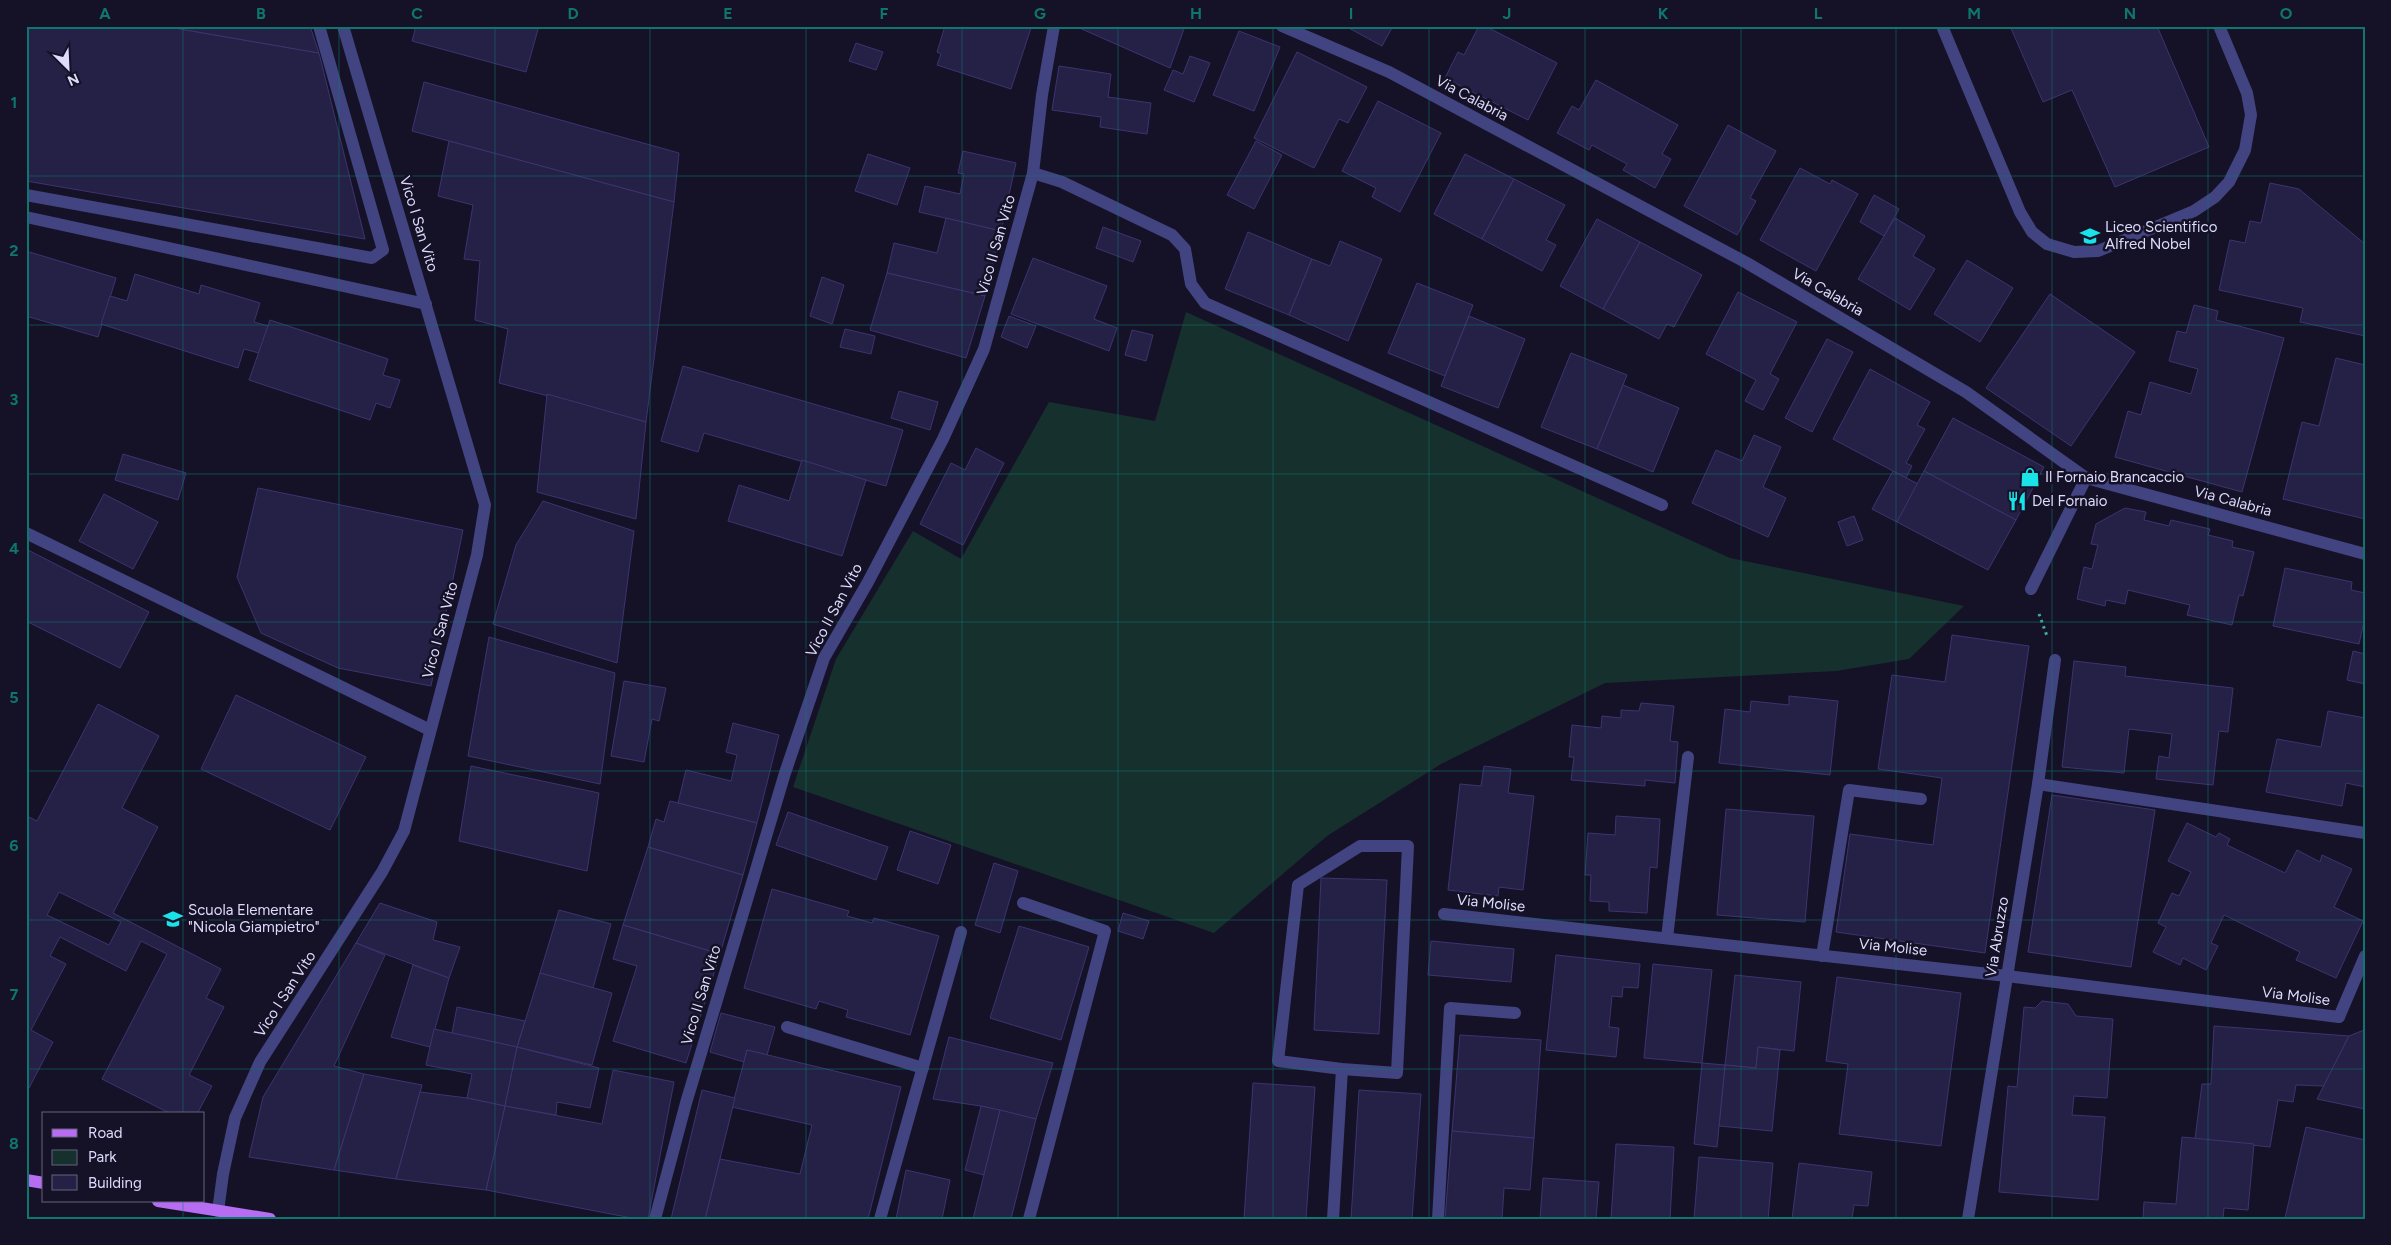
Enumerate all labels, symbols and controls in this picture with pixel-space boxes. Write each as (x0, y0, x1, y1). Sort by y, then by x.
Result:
text: A (99, 4, 111, 23)
text: B (256, 4, 266, 23)
text: C (411, 4, 423, 23)
text: D (567, 4, 579, 23)
text: E (723, 4, 733, 23)
text: F (880, 4, 889, 23)
text: G (1034, 4, 1046, 23)
text: H (1190, 4, 1202, 23)
text: I (1349, 4, 1353, 23)
text: J (1503, 4, 1511, 23)
text: K (1658, 4, 1669, 23)
text: L (1814, 4, 1823, 23)
text: M (1967, 4, 1981, 23)
text: N (2124, 4, 2136, 23)
text: O (2280, 4, 2293, 23)
north arrow (42, 42, 92, 92)
text: N (65, 69, 81, 89)
street label: Via Calabria (1433, 71, 1511, 125)
text: 1 (11, 93, 17, 112)
street label: Vico I San Vito (396, 174, 442, 274)
street label: Vico II San Vito (973, 193, 1019, 297)
place label: Liceo Scientifico Alfred Nobel (2105, 218, 2218, 253)
school or university icon: Liceo Scientifico Alfred Nobel (2079, 225, 2101, 247)
text: 2 (9, 241, 19, 260)
street label: Via Calabria (1789, 264, 1867, 320)
text: 3 (10, 390, 19, 409)
shop icon: Il Fornaio Brancaccio (2019, 466, 2041, 488)
place label: Il Fornaio Brancaccio (2045, 468, 2185, 486)
street label: Via Calabria (2192, 482, 2274, 520)
restaurant icon: Del Fornaio (2006, 490, 2028, 512)
place label: Del Fornaio (2032, 492, 2108, 510)
text: 4 (9, 539, 19, 558)
street label: Vico II San Vito (802, 560, 866, 660)
street label: Vico I San Vito (418, 579, 462, 680)
text: 5 (9, 688, 19, 707)
text: 6 (9, 836, 19, 855)
street label: Via Molise (1456, 890, 1526, 916)
street label: Via Abruzzo (1982, 895, 2012, 978)
place label: Scuola Elementare "Nicola Giampietro" (188, 901, 319, 936)
school or university icon: Scuola Elementare "Nicola Giampietro" (162, 908, 184, 930)
street label: Via Molise (1858, 934, 1928, 960)
street label: Vico II San Vito (677, 943, 725, 1047)
street label: Vico I San Vito (250, 947, 320, 1041)
street label: Via Molise (2261, 983, 2331, 1009)
text: 7 (10, 985, 19, 1004)
legend (42, 1112, 205, 1202)
text: Road (88, 1124, 123, 1142)
text: 8 (9, 1134, 19, 1153)
text: Park (88, 1148, 117, 1166)
text: Building (88, 1174, 142, 1192)

